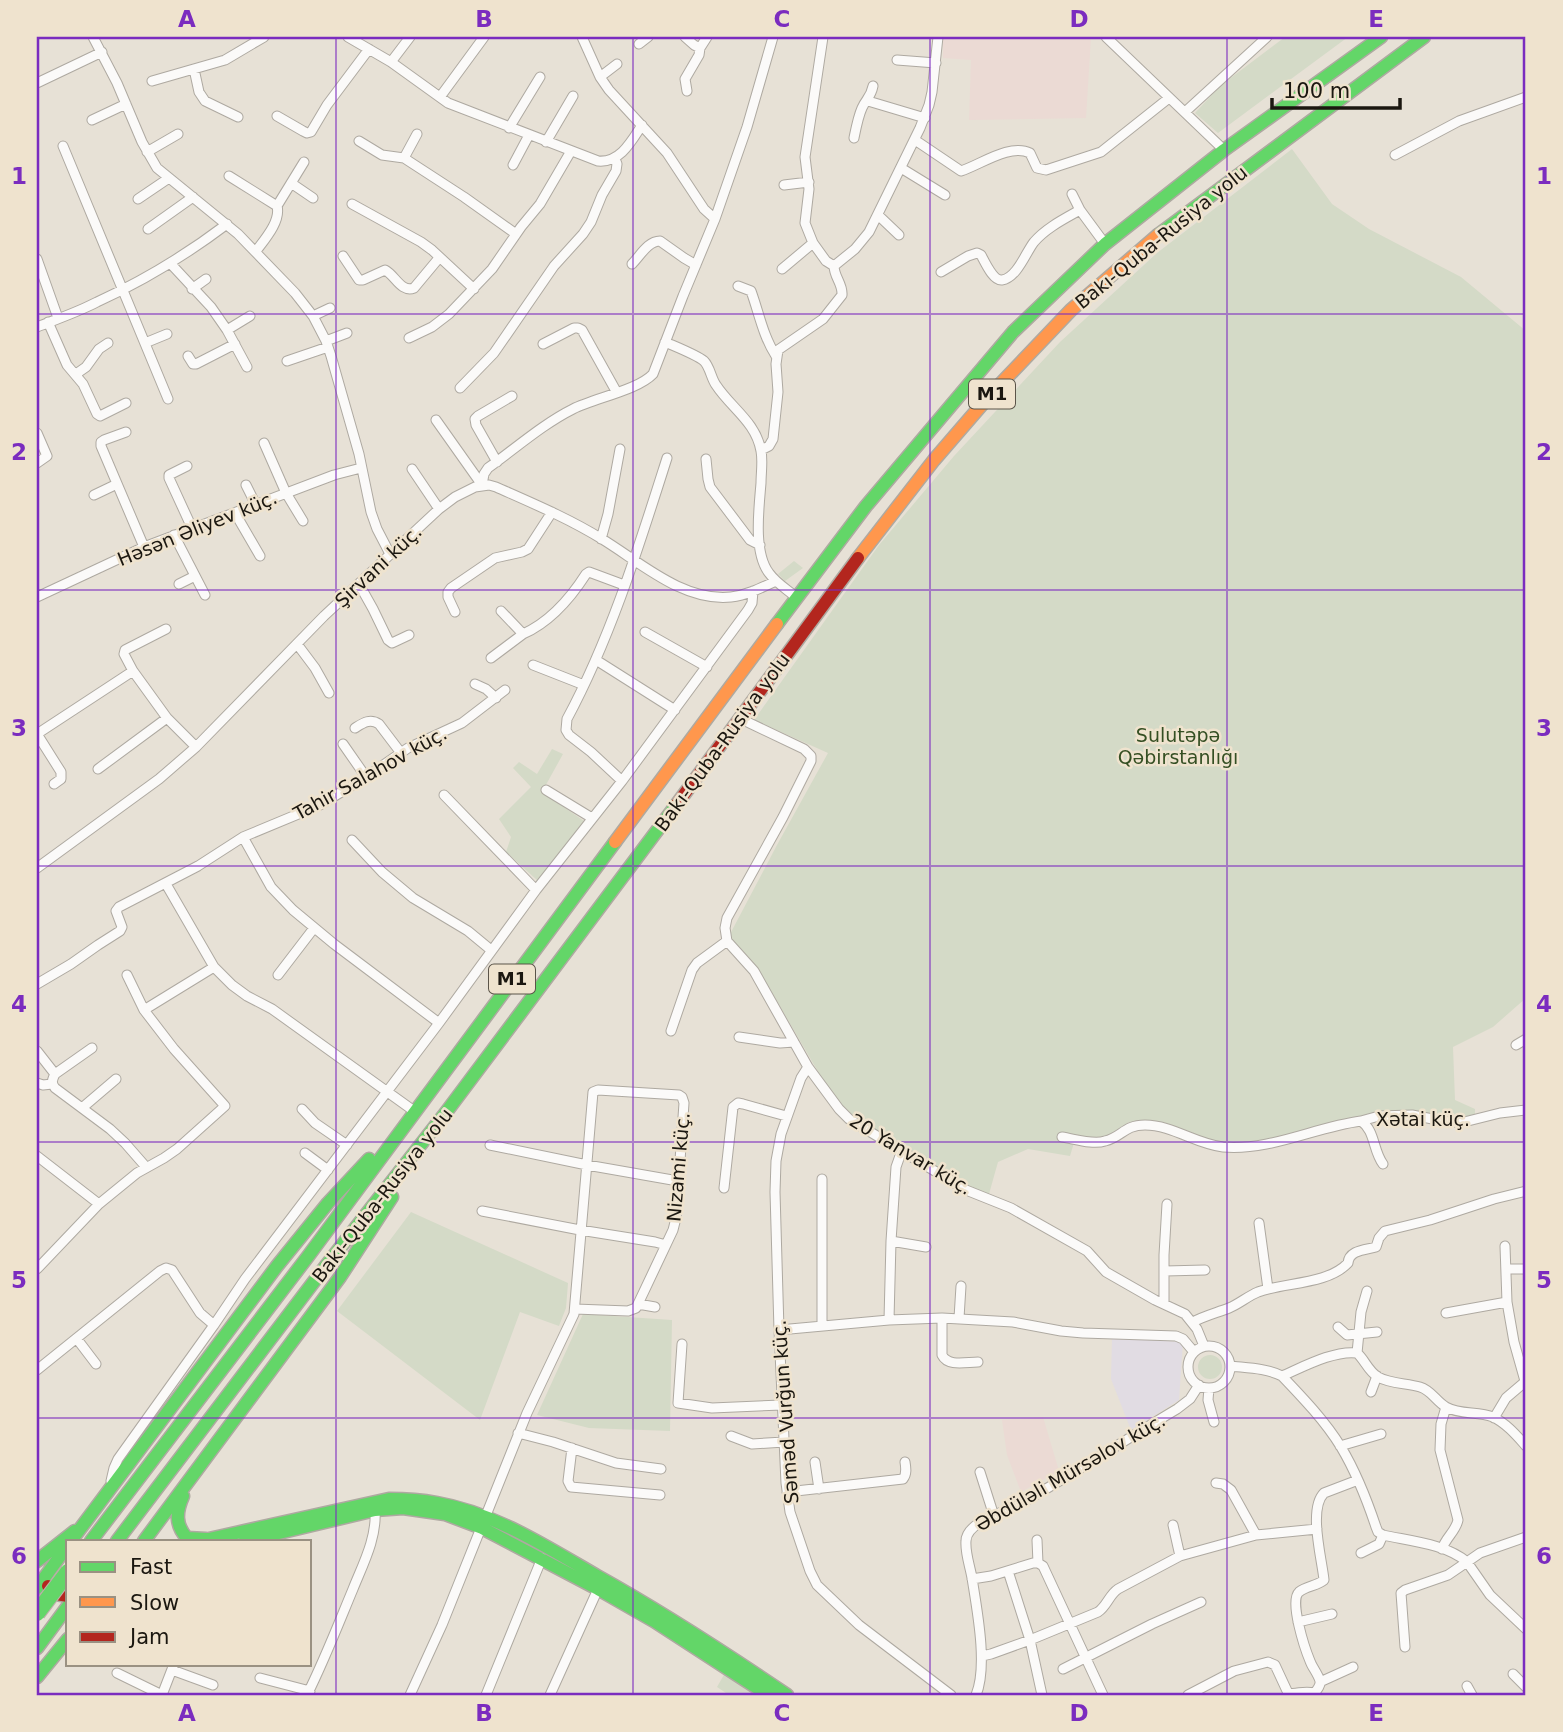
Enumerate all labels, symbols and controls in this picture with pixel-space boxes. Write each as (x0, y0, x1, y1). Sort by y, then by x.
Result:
text: A (178, 6, 196, 32)
text: B (475, 6, 493, 32)
text: C (774, 6, 790, 32)
text: D (1069, 6, 1089, 32)
text: E (1368, 6, 1384, 32)
scale bar (1272, 66, 1400, 110)
text: 100 m (1283, 79, 1350, 103)
street label: Bakı-Quba-Rusiya yolu (1071, 161, 1251, 313)
text: 1 (11, 163, 27, 189)
text: 1 (1536, 163, 1552, 189)
road number: M1 (969, 380, 1015, 408)
text: 2 (11, 439, 27, 465)
text: 2 (1536, 439, 1552, 465)
street label: Həsən Əliyev küç. (114, 486, 280, 570)
street label: Şirvani küç. (330, 520, 426, 612)
street label: Bakı-Quba-Rusiya yolu (650, 649, 794, 835)
text: 3 (11, 715, 27, 741)
text: 3 (1536, 715, 1552, 741)
street label: Tahir Salahov küç. (289, 722, 450, 825)
park label: Sulutəpə Qəbirstanlığı (1118, 724, 1238, 768)
road number: M1 (489, 964, 535, 994)
text: 4 (11, 991, 27, 1017)
text: 4 (1536, 991, 1552, 1017)
street label: Bakı-Quba-Rusiya yolu (307, 1104, 457, 1286)
street label: Xətai küç. (1376, 1108, 1470, 1130)
street label: 20 Yanvar küç. (846, 1109, 976, 1199)
street label: Nizami küç. (662, 1111, 694, 1223)
text: 5 (11, 1267, 27, 1293)
text: 5 (1536, 1267, 1552, 1293)
street label: Səməd Vurğun küç. (768, 1319, 802, 1505)
street label: Əbdüləli Mürsəlov küç. (971, 1409, 1169, 1535)
legend (66, 1540, 312, 1666)
text: 6 (11, 1543, 27, 1569)
text: 6 (1536, 1543, 1552, 1569)
text: Fast (130, 1555, 172, 1579)
text: Slow (130, 1591, 179, 1615)
text: Jam (128, 1625, 170, 1649)
text: A (178, 1700, 196, 1726)
text: B (475, 1700, 493, 1726)
text: C (774, 1700, 790, 1726)
text: D (1069, 1700, 1089, 1726)
text: E (1368, 1700, 1384, 1726)

